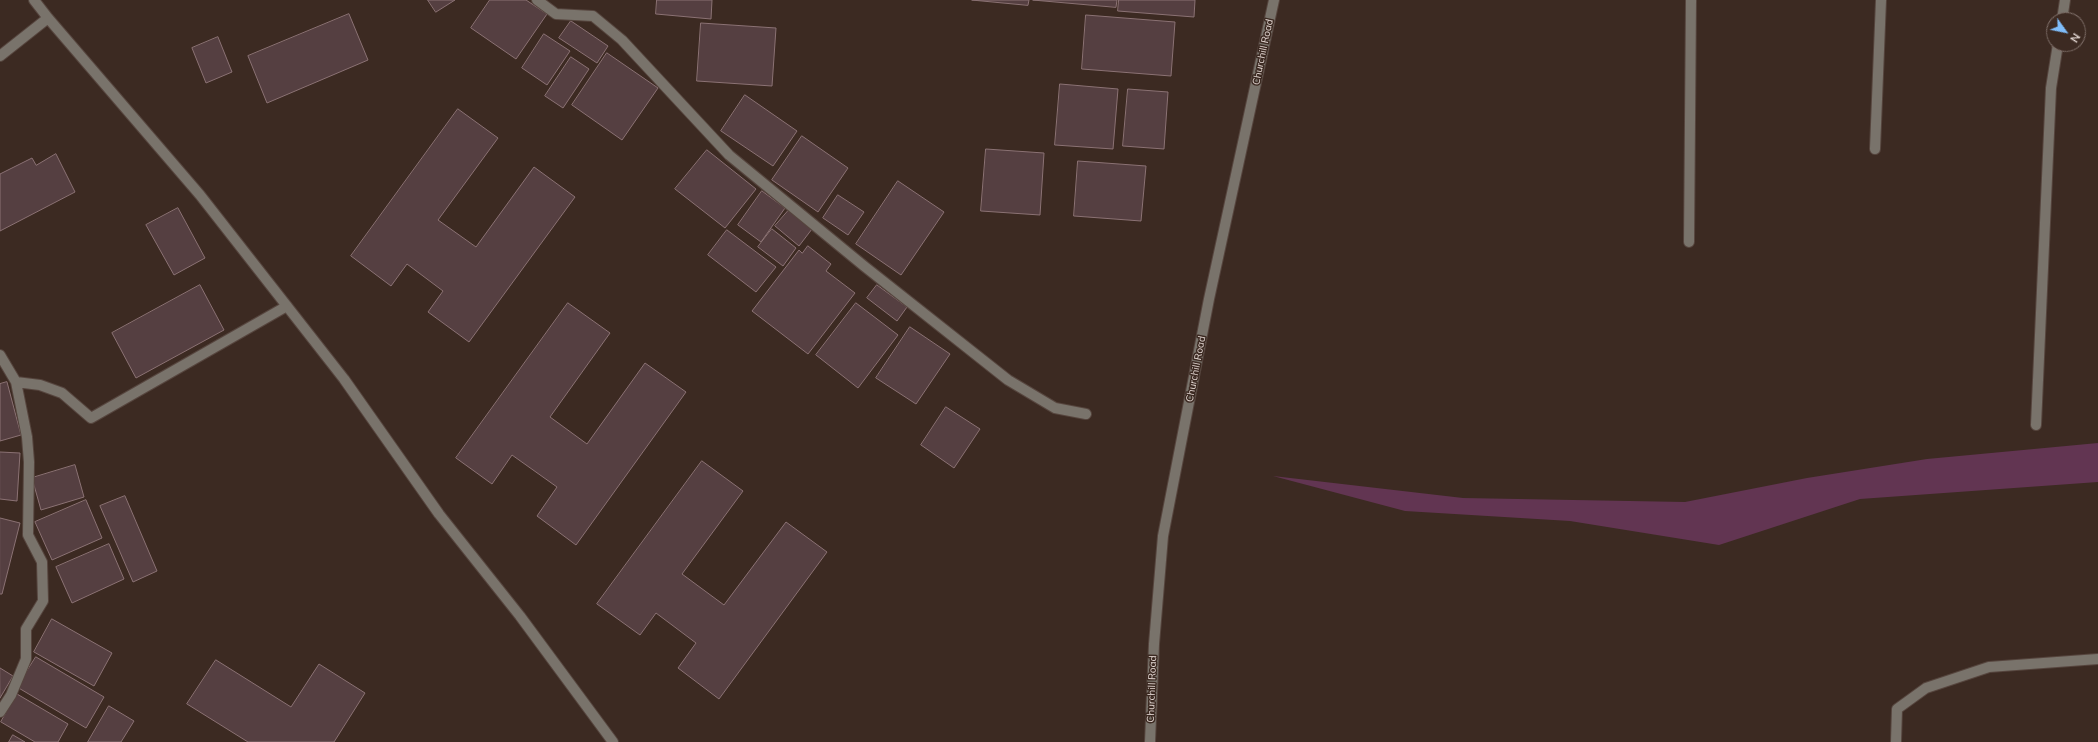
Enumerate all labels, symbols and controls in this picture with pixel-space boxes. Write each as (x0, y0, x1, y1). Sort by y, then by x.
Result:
north arrow (2046, 12, 2086, 52)
street label: Churchill Road (1250, 18, 1276, 86)
text: N (2067, 31, 2083, 45)
street label: Churchill Road (1184, 335, 1208, 403)
street label: Churchill Road (1145, 655, 1159, 723)

